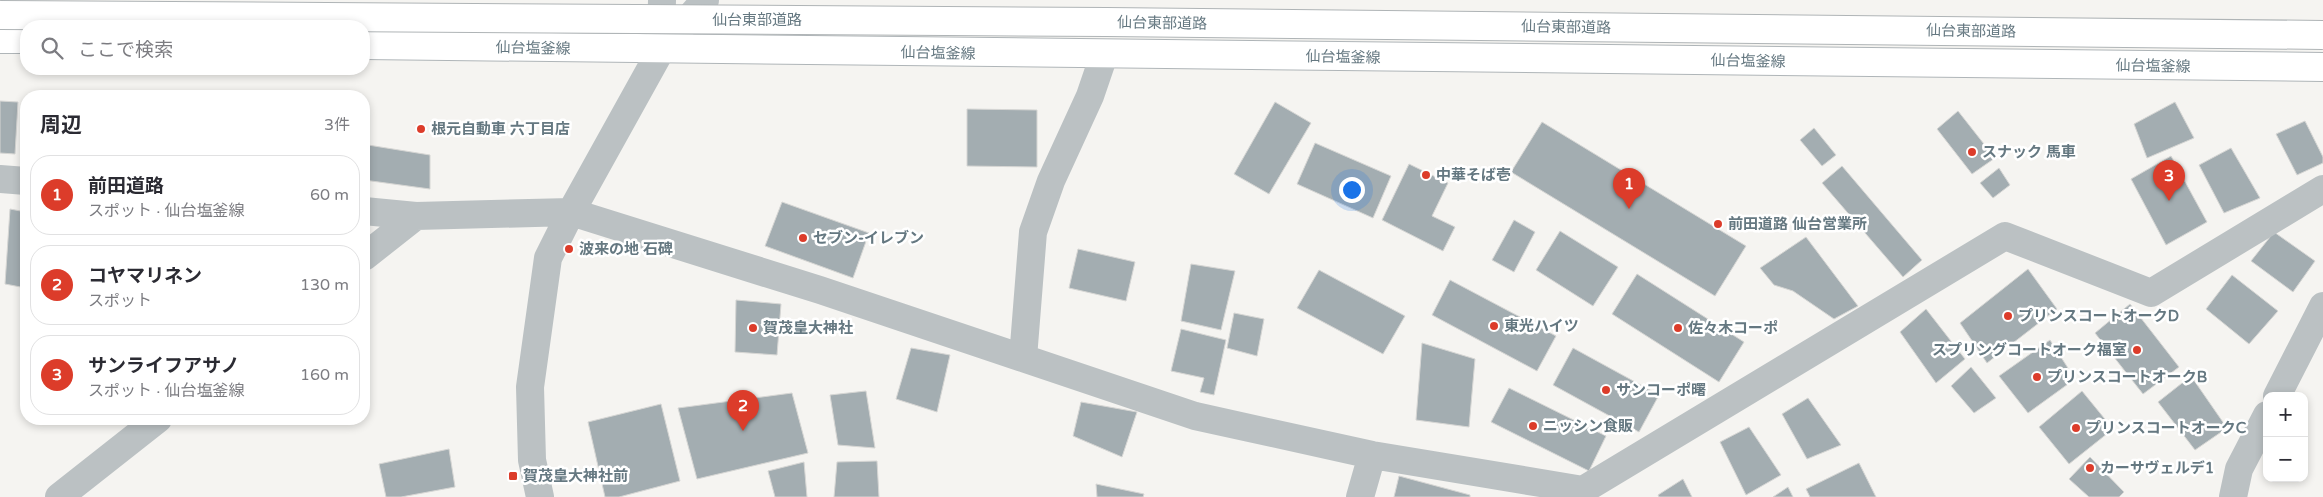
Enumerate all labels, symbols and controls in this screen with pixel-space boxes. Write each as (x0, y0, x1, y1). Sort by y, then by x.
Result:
street label: 仙台東部道路 (712, 11, 802, 29)
street label: 仙台東部道路 (1117, 13, 1207, 33)
street label: 仙台東部道路 (1521, 17, 1611, 37)
search box (20, 20, 370, 75)
street label: 仙台東部道路 (1926, 21, 2016, 41)
icon: search (38, 34, 66, 62)
street label: 仙台塩釜線 (495, 38, 571, 58)
text: ここで検索 (78, 39, 173, 61)
street label: 仙台塩釜線 (900, 43, 976, 63)
street label: 仙台塩釜線 (1305, 47, 1381, 67)
street label: 仙台塩釜線 (1710, 51, 1786, 71)
street label: 仙台塩釜線 (2115, 56, 2191, 76)
text: 周辺 (40, 113, 82, 138)
text: 3件 (324, 115, 350, 135)
place label: 根元自動車 六丁目店 (431, 120, 570, 138)
marker: 根元自動車 六丁目店 (415, 123, 427, 135)
place label: スナック 馬車 (1982, 143, 2076, 161)
marker: スナック 馬車 (1966, 146, 1978, 158)
pin: 3 (2153, 160, 2185, 201)
place label: 中華そば壱 (1436, 166, 1511, 184)
pin: 1 (1613, 168, 1645, 209)
marker: 中華そば壱 (1420, 169, 1432, 181)
text: 前田道路 (88, 175, 164, 197)
your location (1339, 177, 1365, 203)
text: 1 (52, 185, 62, 205)
text: 60 m (310, 185, 349, 205)
text: スポット · 仙台塩釜線 (88, 201, 244, 221)
place label: 前田道路 仙台営業所 (1728, 215, 1867, 233)
marker: 前田道路 仙台営業所 (1712, 218, 1724, 230)
place label: セブン-イレブン (813, 229, 924, 247)
marker: セブン-イレブン (797, 232, 809, 244)
place label: 波来の地 石碑 (579, 240, 673, 258)
marker: 波来の地 石碑 (563, 243, 575, 255)
text: コヤマリネン (88, 265, 202, 287)
text: 2 (52, 275, 62, 295)
text: 130 m (300, 275, 349, 295)
text: スポット (88, 291, 152, 311)
place label: プリンスコートオークD (2018, 307, 2179, 325)
marker: プリンスコートオークD (2002, 310, 2014, 322)
place label: 東光ハイツ (1504, 317, 1579, 335)
place label: 賀茂皇大神社 (763, 319, 853, 337)
place label: 佐々木コーポ (1688, 319, 1778, 337)
marker: 東光ハイツ (1488, 320, 1500, 332)
marker: 賀茂皇大神社 (747, 322, 759, 334)
marker: 佐々木コーポ (1672, 322, 1684, 334)
place label: スプリングコートオーク福室 (1932, 341, 2127, 359)
marker: スプリングコートオーク福室 (2131, 344, 2143, 356)
text: サンライフアサノ (88, 355, 240, 377)
text: 3 (52, 365, 62, 385)
text: 160 m (300, 365, 349, 385)
place label: プリンスコートオークB (2047, 368, 2207, 386)
marker: プリンスコートオークB (2031, 371, 2043, 383)
text: スポット · 仙台塩釜線 (88, 381, 244, 401)
place label: サンコーポ曙 (1616, 381, 1706, 399)
marker: サンコーポ曙 (1600, 384, 1612, 396)
pin: 2 (727, 390, 759, 431)
map controls (2263, 392, 2308, 482)
button: + (2263, 392, 2308, 437)
place label: ニッシン食販 (1543, 417, 1633, 435)
place label: プリンスコートオークC (2086, 419, 2247, 437)
marker: ニッシン食販 (1527, 420, 1539, 432)
marker: プリンスコートオークC (2070, 422, 2082, 434)
button: − (2263, 437, 2308, 482)
place label: カーサヴェルデ1 (2100, 459, 2214, 477)
marker: カーサヴェルデ1 (2084, 462, 2096, 474)
place label: 賀茂皇大神社前 (523, 467, 628, 485)
marker: 賀茂皇大神社前 (507, 470, 519, 482)

